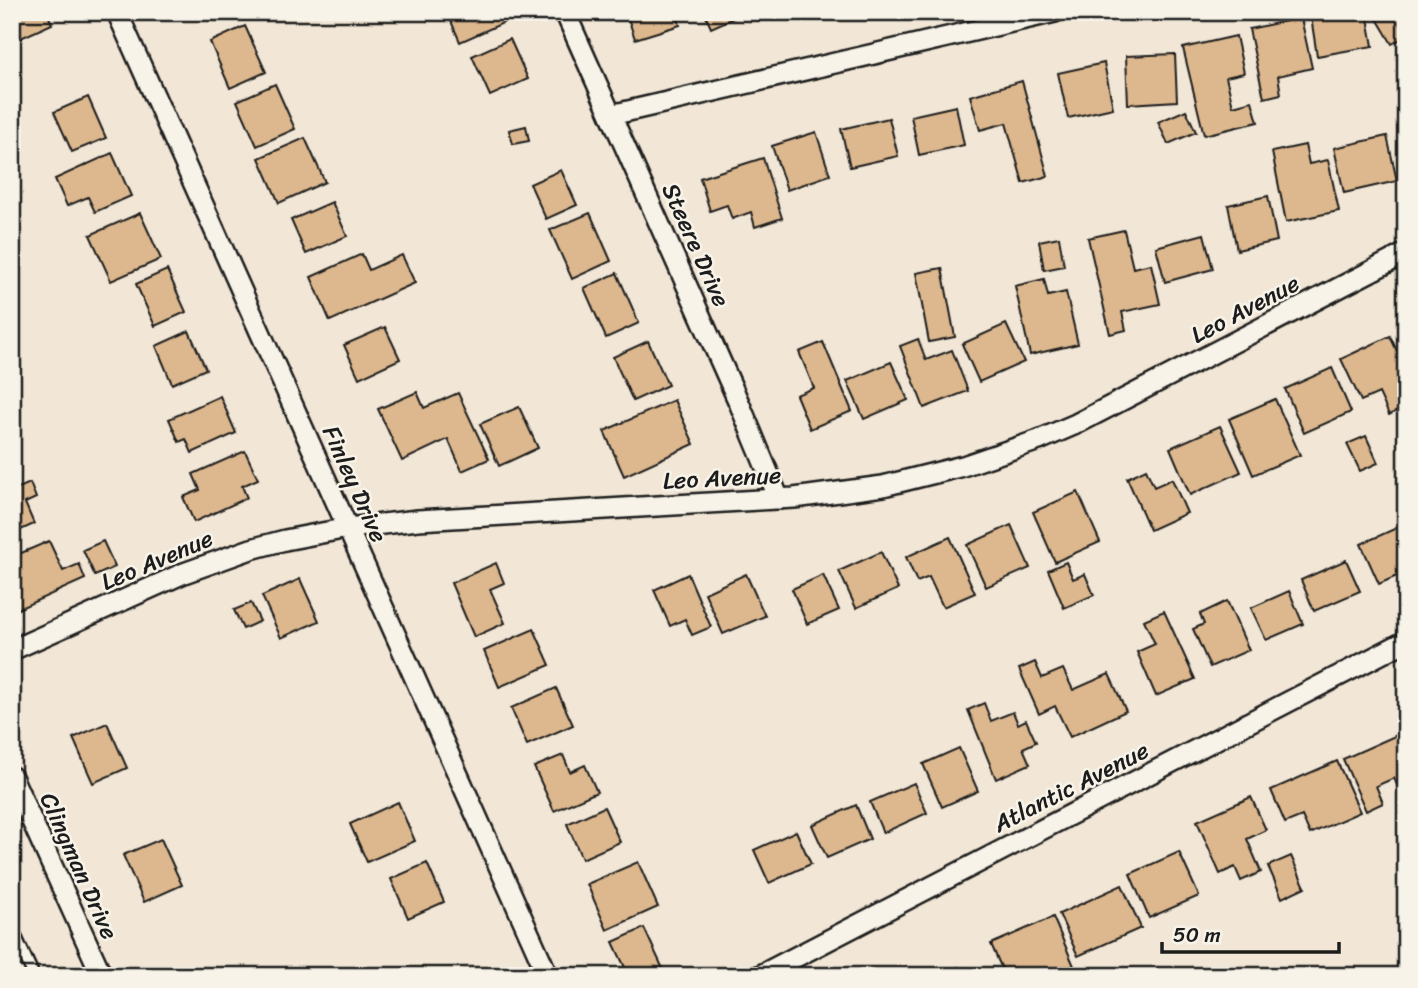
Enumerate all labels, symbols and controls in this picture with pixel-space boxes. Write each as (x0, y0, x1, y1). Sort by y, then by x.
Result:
street label: Steere Drive (650, 176, 742, 314)
street label: Leo Avenue (1183, 263, 1307, 355)
street label: Finley Drive (310, 419, 400, 549)
street label: Leo Avenue (662, 454, 782, 502)
street label: Leo Avenue (94, 518, 220, 602)
street label: Atlantic Avenue (985, 730, 1156, 845)
street label: Clingman Drive (28, 786, 130, 946)
scale bar (1162, 911, 1339, 955)
text: 50 m (1173, 916, 1221, 954)

